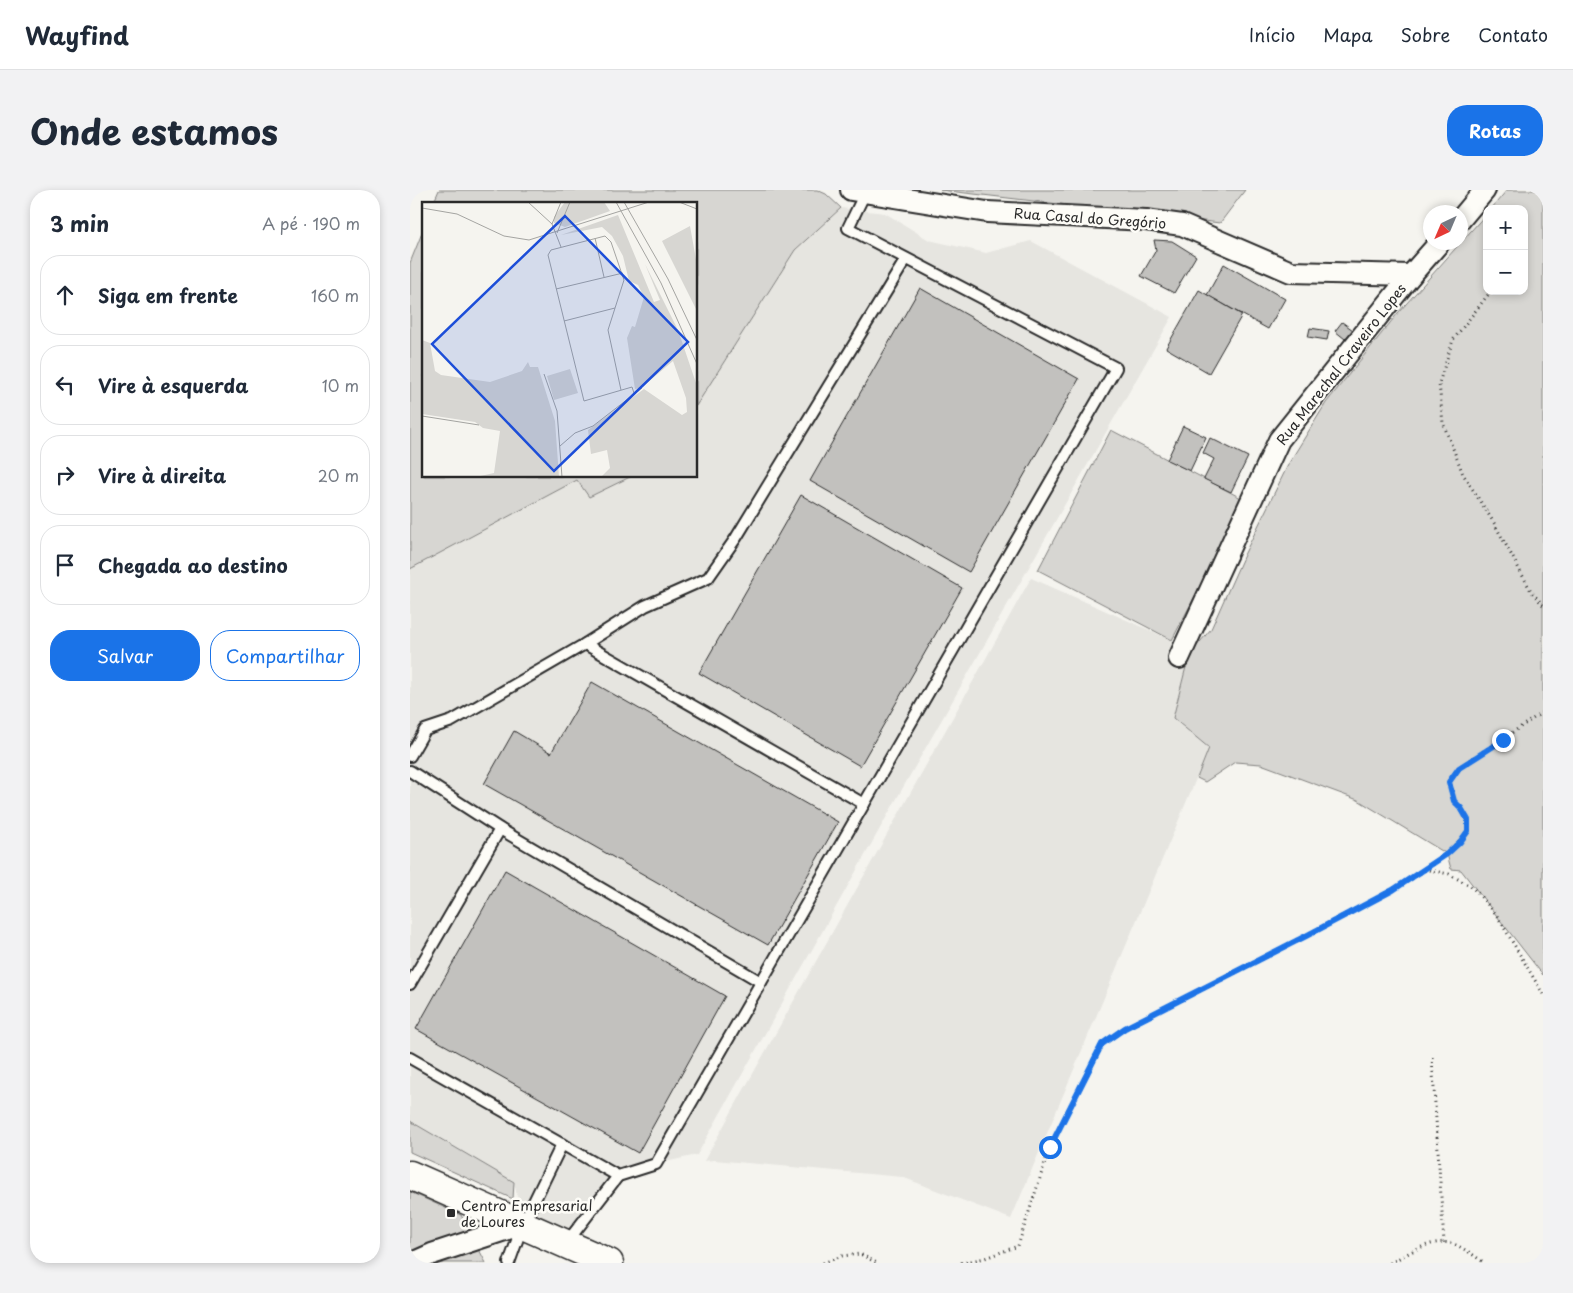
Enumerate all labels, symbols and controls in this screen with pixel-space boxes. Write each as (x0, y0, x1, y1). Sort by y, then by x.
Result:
text: Wayfind (25, 17, 129, 53)
text: Início (1249, 21, 1295, 48)
text: Mapa (1323, 21, 1373, 48)
text: Sobre (1401, 21, 1450, 48)
text: Contato (1478, 21, 1548, 48)
text: Onde estamos (30, 104, 278, 157)
button: Rotas (1447, 105, 1543, 156)
inset map (422, 202, 698, 478)
street label: Rua Casal do Gregório (1013, 202, 1167, 234)
north arrow (1423, 205, 1468, 250)
map controls (1483, 205, 1528, 295)
button: + (1483, 205, 1528, 250)
text: 3 min (50, 207, 109, 239)
text: A pé · 190 m (262, 211, 360, 235)
button: − (1483, 250, 1528, 295)
street label: Rua Marechal Craveiro Lopes (1271, 279, 1411, 449)
icon: ahead (51, 281, 79, 309)
text: Siga em frente (98, 281, 238, 309)
text: 160 m (311, 283, 359, 307)
icon: left (51, 371, 79, 399)
text: Vire à esquerda (98, 371, 249, 399)
text: 10 m (322, 373, 359, 397)
icon: right (51, 461, 79, 489)
text: Vire à direita (98, 461, 226, 489)
text: 20 m (318, 463, 359, 487)
icon: arrive (51, 551, 79, 579)
text: Chegada ao destino (98, 551, 288, 579)
button: Salvar (50, 630, 200, 681)
button: Compartilhar (210, 630, 360, 681)
route end (1492, 729, 1515, 752)
route start (1039, 1136, 1062, 1159)
place label: Centro Empresarial de Loures (461, 1195, 593, 1232)
marker: Centro Empresarial de Loures (445, 1207, 457, 1219)

